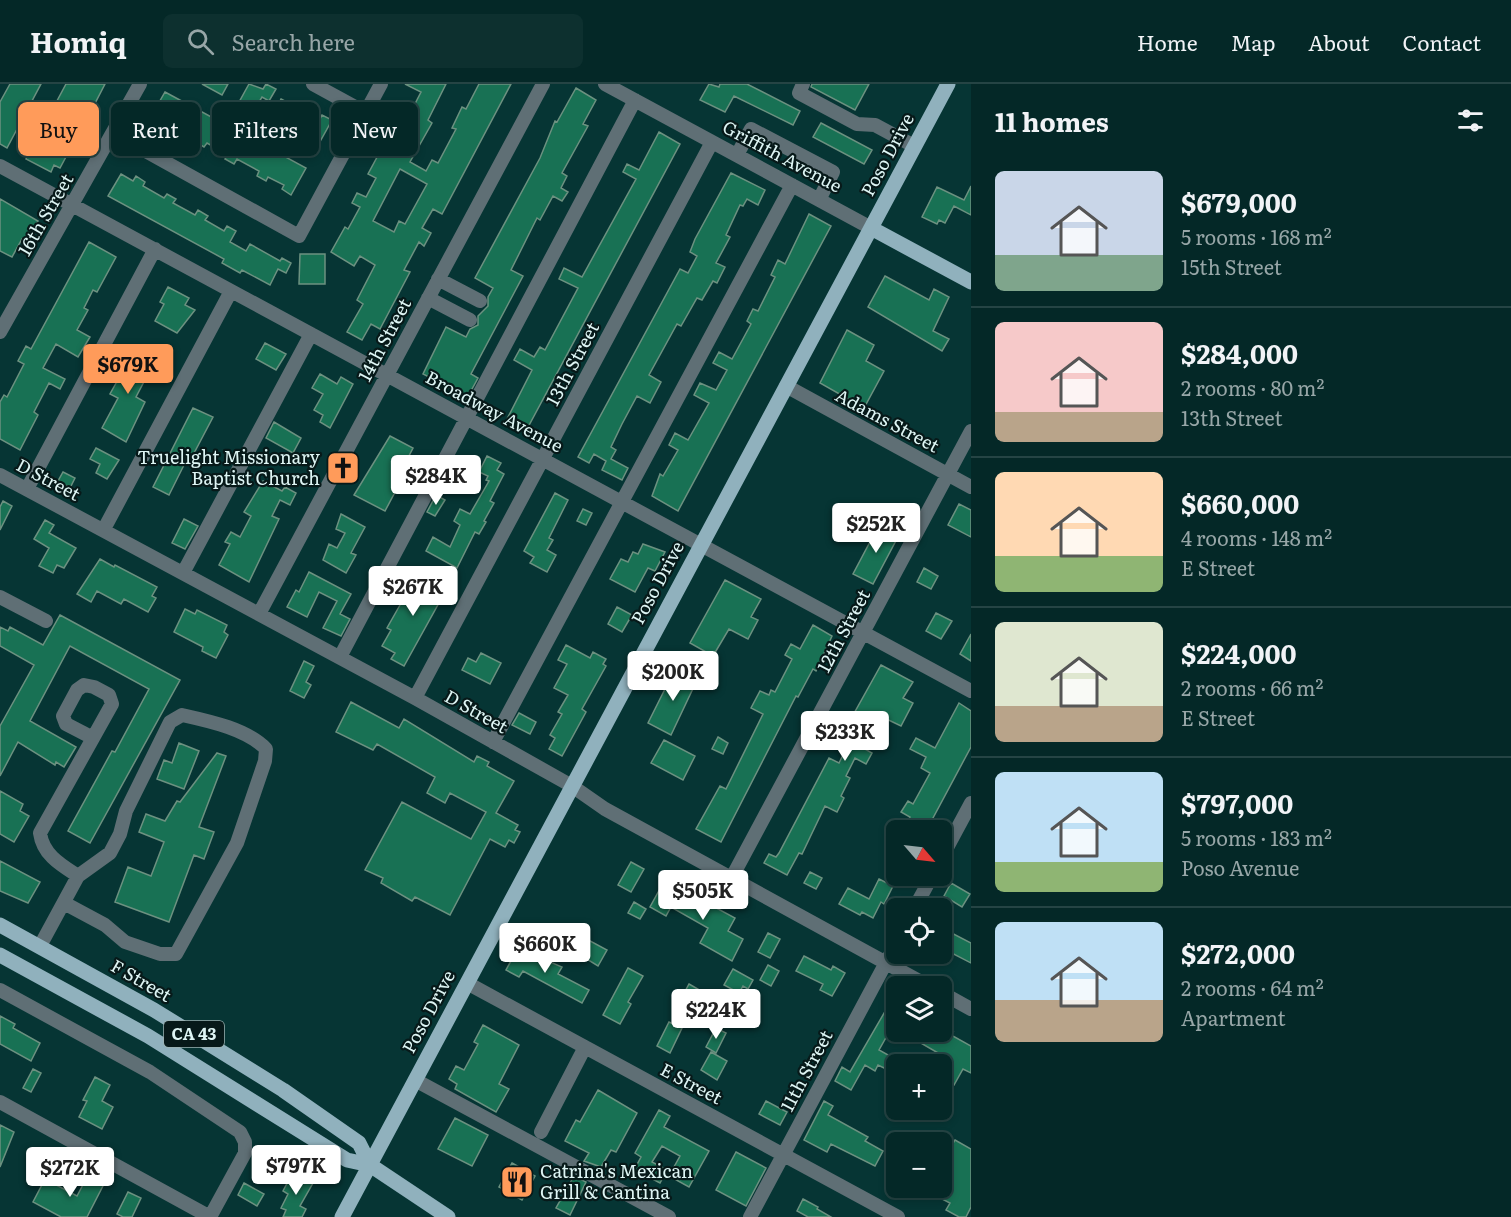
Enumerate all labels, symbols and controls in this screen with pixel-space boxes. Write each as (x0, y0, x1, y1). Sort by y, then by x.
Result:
search box (163, 14, 583, 68)
text: Homiq (30, 20, 127, 62)
icon: search (184, 25, 217, 58)
text: Search here (232, 25, 355, 58)
text: Home (1137, 26, 1198, 57)
text: Map (1231, 26, 1275, 57)
text: About (1308, 26, 1370, 57)
text: Contact (1403, 26, 1481, 57)
text: 11 homes (995, 101, 1109, 140)
chip: Buy (18, 102, 99, 156)
chip: Rent (111, 102, 200, 156)
chip: Filters (212, 102, 319, 156)
chip: New (331, 102, 418, 156)
icon: filters (1454, 104, 1487, 137)
street label: Poso Drive (853, 108, 920, 201)
street label: Griffith Avenue (718, 113, 847, 199)
street label: 16th Street (10, 167, 80, 261)
text: $679,000 (1181, 182, 1297, 221)
icon: home (1043, 195, 1115, 267)
text: 5 rooms · 168 m² (1181, 221, 1332, 251)
text: 15th Street (1181, 251, 1282, 281)
street label: 14th Street (350, 292, 417, 386)
street label: 13th Street (538, 316, 605, 410)
text: $284,000 (1181, 333, 1298, 372)
pin: $679K (86, 344, 170, 395)
icon: home (1043, 346, 1115, 418)
text: $679K (97, 348, 159, 378)
street label: Broadway Avenue (421, 363, 568, 458)
text: 2 rooms · 80 m² (1181, 372, 1324, 402)
street label: Adams Street (831, 381, 945, 459)
text: 13th Street (1181, 402, 1283, 432)
place label: Truelight Missionary Baptist Church (137, 443, 321, 491)
church icon: Truelight Missionary Baptist Church (325, 450, 361, 486)
street label: D Street (12, 451, 86, 507)
pin: $284K (394, 455, 478, 506)
text: $284K (405, 459, 467, 489)
text: $660,000 (1181, 483, 1299, 522)
icon: home (1043, 496, 1115, 568)
pin: $252K (834, 503, 918, 554)
text: $252K (846, 507, 906, 537)
text: 4 rooms · 148 m² (1181, 522, 1332, 552)
street label: Poso Drive (623, 536, 690, 629)
text: E Street (1181, 552, 1255, 582)
pin: $267K (371, 566, 455, 617)
text: $267K (383, 570, 443, 600)
street label: 12th Street (809, 583, 876, 677)
text: $224,000 (1181, 633, 1297, 672)
icon: home (1043, 646, 1115, 718)
pin: $200K (631, 651, 715, 702)
text: $200K (642, 655, 704, 685)
text: 2 rooms · 66 m² (1181, 672, 1323, 702)
street label: D Street (440, 682, 514, 740)
text: E Street (1181, 702, 1255, 732)
pin: $233K (803, 711, 887, 762)
text: $233K (815, 715, 875, 745)
text: $797,000 (1181, 783, 1293, 822)
icon: home (1043, 796, 1115, 868)
north arrow (886, 820, 952, 886)
map controls (886, 820, 952, 1198)
text: 5 rooms · 183 m² (1181, 822, 1332, 852)
text: Poso Avenue (1181, 852, 1299, 882)
pin: $505K (661, 870, 745, 921)
text: $505K (672, 874, 734, 904)
button: locate (886, 898, 952, 964)
pin: $660K (503, 923, 587, 974)
text: $660K (513, 927, 577, 957)
text: $272,000 (1181, 933, 1295, 972)
icon: home (1043, 946, 1115, 1018)
street label: F Street (106, 951, 178, 1008)
street label: Poso Drive (394, 965, 461, 1058)
text: 2 rooms · 64 m² (1181, 972, 1324, 1002)
button: layers (886, 976, 952, 1042)
pin: $224K (674, 989, 758, 1040)
text: $224K (685, 993, 747, 1023)
text: Apartment (1181, 1002, 1286, 1032)
road number: CA 43 (164, 1021, 224, 1047)
street label: 11th Street (773, 1024, 839, 1116)
button: + (886, 1054, 952, 1120)
street label: E Street (656, 1055, 728, 1111)
button: − (886, 1132, 952, 1198)
pin: $797K (254, 1145, 338, 1196)
pin: $272K (28, 1147, 112, 1198)
text: $797K (266, 1149, 326, 1179)
text: $272K (40, 1151, 100, 1181)
place label: Catrina's Mexican Grill & Cantina (540, 1157, 693, 1205)
restaurant icon: Catrina's Mexican Grill & Cantina (499, 1164, 535, 1200)

